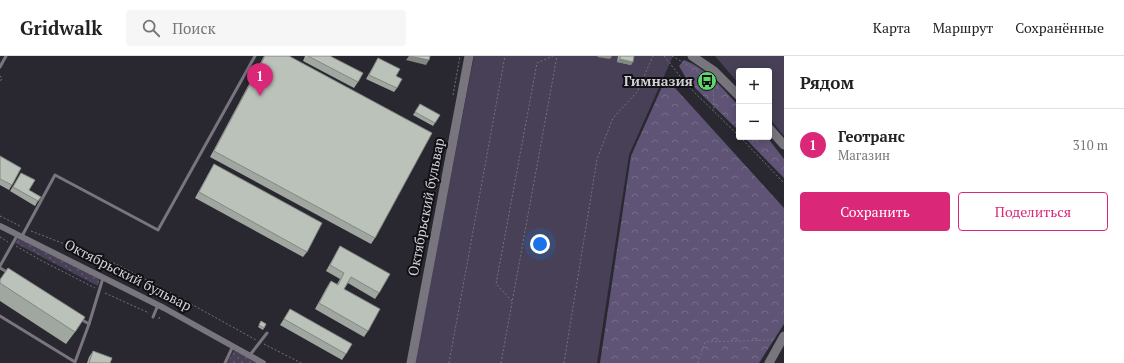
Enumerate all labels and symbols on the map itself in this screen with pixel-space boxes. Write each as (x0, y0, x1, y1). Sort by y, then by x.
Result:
pin: 1 (247, 63, 273, 96)
bus stop icon: Гимназия (696, 70, 718, 92)
place label: Гимназия (624, 71, 693, 90)
street label: Октябрьский бульвар (403, 136, 448, 278)
street label: Октябрьский бульвар (61, 234, 195, 315)
your location (530, 234, 550, 254)

